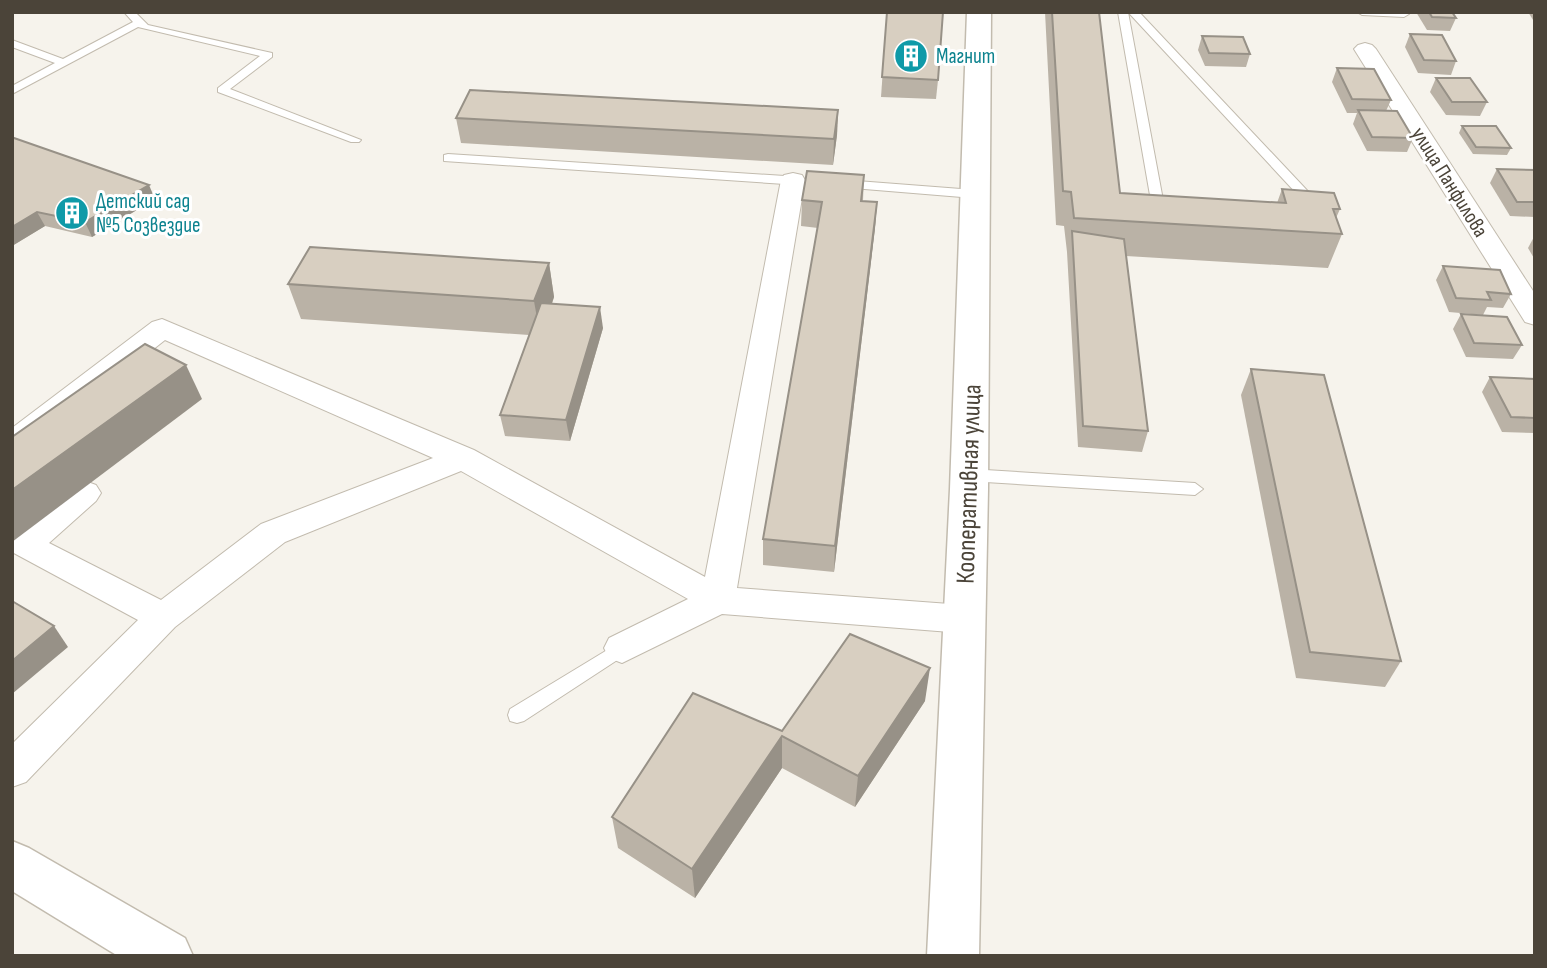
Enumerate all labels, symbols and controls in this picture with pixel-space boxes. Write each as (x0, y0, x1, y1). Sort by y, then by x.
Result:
building icon: Магнит (892, 37, 930, 75)
place label: Магнит (936, 44, 995, 69)
street label: улица Панфилова (1406, 123, 1493, 242)
place label: Детский сад №5 Созвездие (96, 189, 200, 238)
building icon: Детский сад №5 Созвездие (53, 194, 91, 232)
street label: Кооперативная улица (951, 384, 988, 584)

